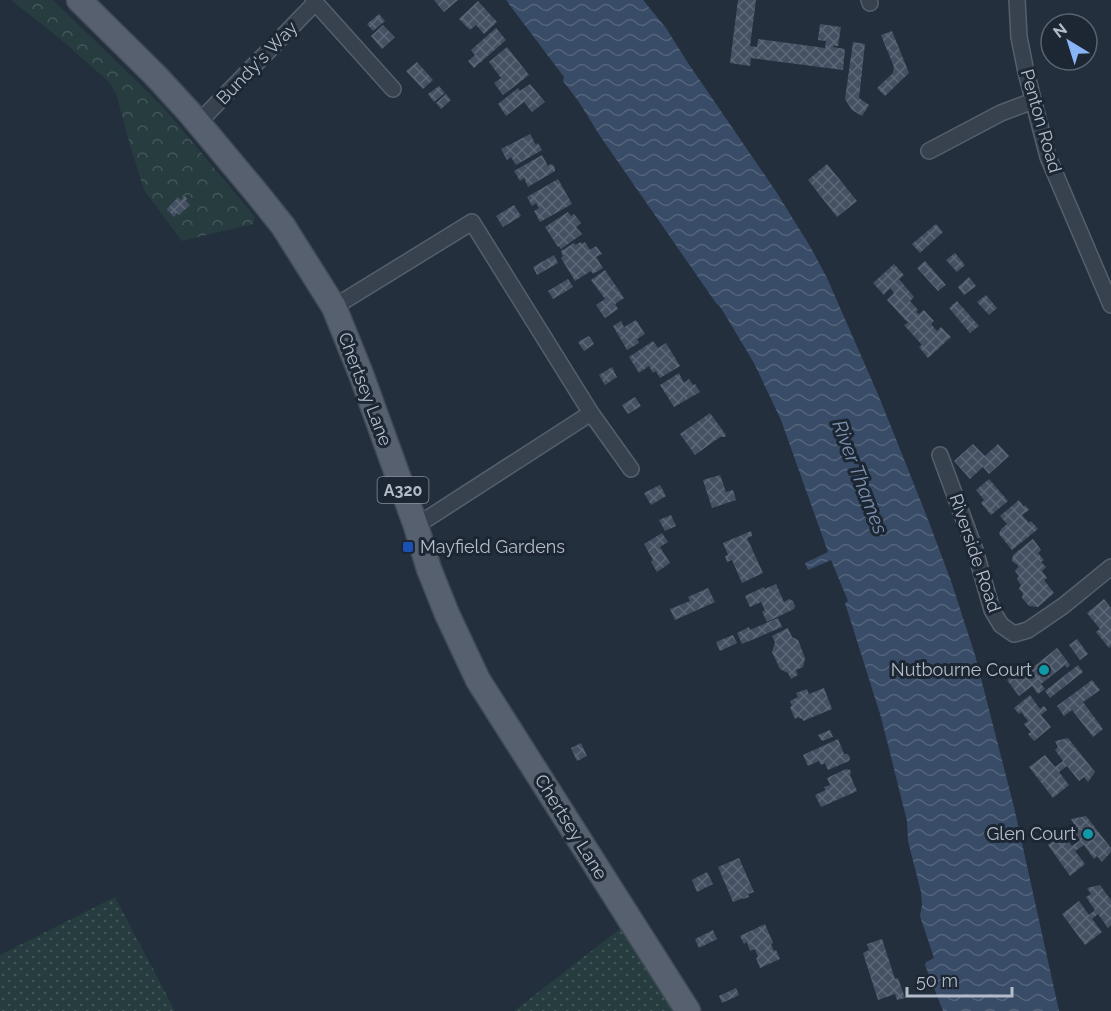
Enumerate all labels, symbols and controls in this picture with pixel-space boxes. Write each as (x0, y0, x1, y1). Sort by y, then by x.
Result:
north arrow (1039, 12, 1099, 72)
street label: Bundy's Way (212, 17, 302, 109)
text: N (1049, 19, 1071, 42)
street label: Penton Road (1017, 67, 1066, 175)
street label: Chertsey Lane (334, 329, 397, 449)
water label: River Thames (827, 417, 893, 538)
road number: A320 (378, 477, 428, 503)
street label: Riverside Road (945, 491, 1006, 615)
place label: Mayfield Gardens (420, 536, 565, 557)
marker: Mayfield Gardens (401, 540, 415, 554)
place label: Nutbourne Court (891, 659, 1032, 680)
marker: Nutbourne Court (1037, 663, 1051, 677)
street label: Chertsey Lane (531, 770, 612, 884)
place label: Glen Court (986, 823, 1076, 844)
marker: Glen Court (1081, 827, 1095, 841)
scale bar (907, 960, 1012, 998)
text: 50 m (916, 970, 958, 991)

